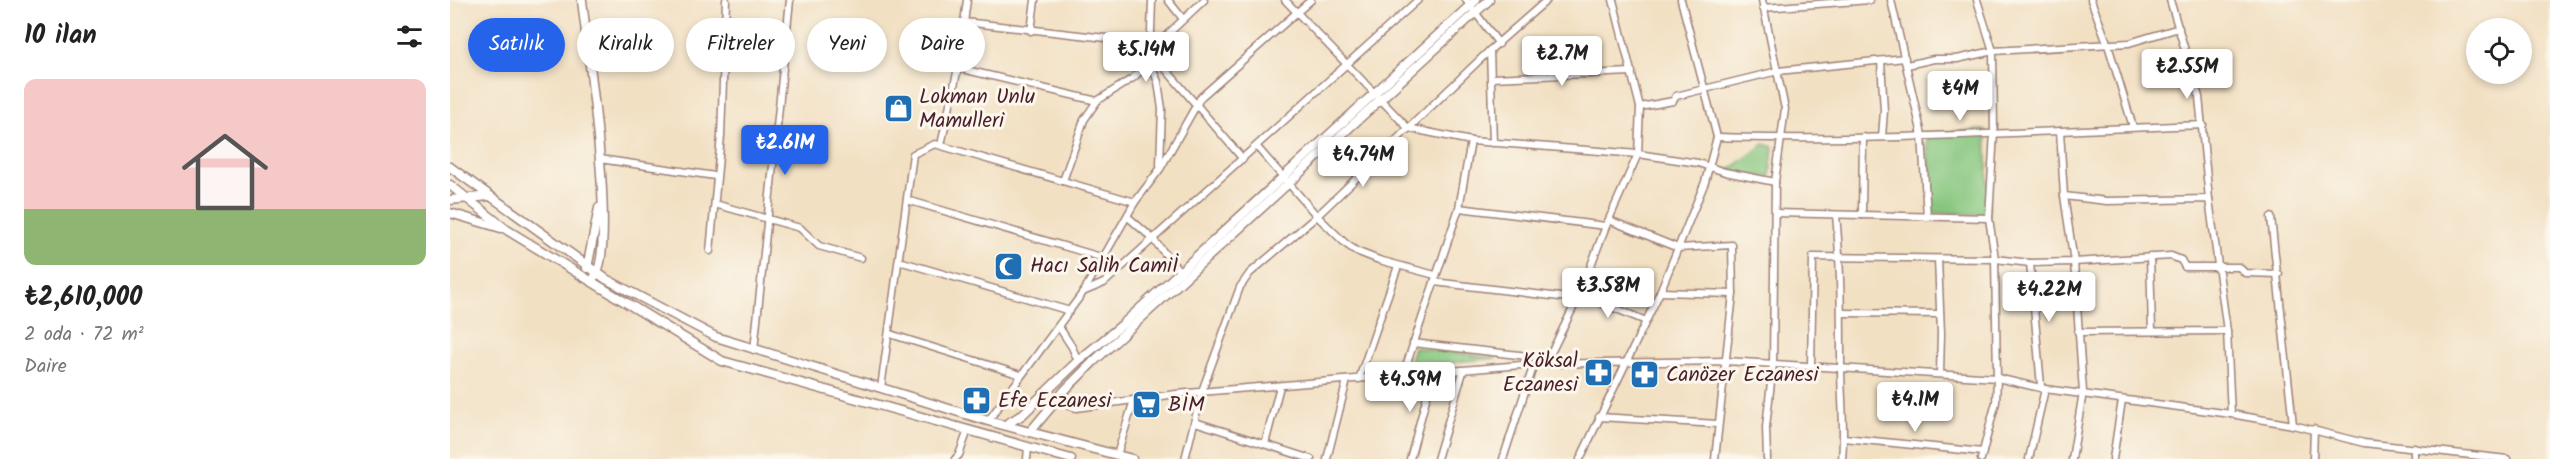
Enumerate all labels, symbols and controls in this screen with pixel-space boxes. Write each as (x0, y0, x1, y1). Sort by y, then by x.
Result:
text: 10 ilan (24, 15, 97, 57)
chip: Satılık (468, 18, 565, 72)
chip: Kiralık (577, 18, 674, 72)
chip: Filtreler (686, 18, 795, 72)
chip: Yeni (807, 18, 887, 72)
chip: Daire (899, 18, 985, 72)
map controls (2466, 18, 2532, 84)
button: locate (2466, 18, 2532, 84)
icon: filters (393, 20, 426, 53)
pin: ₺5.14M (1097, 32, 1195, 83)
text: ₺5.14M (1117, 35, 1175, 67)
pin: ₺2.7M (1520, 36, 1604, 87)
text: ₺2.7M (1536, 39, 1588, 71)
pin: ₺2.55M (2138, 49, 2236, 100)
text: ₺2.55M (2156, 52, 2218, 84)
pin: ₺4M (1931, 71, 1989, 122)
text: ₺4M (1941, 74, 1979, 106)
place label: Lokman Unlu Mamulleri (919, 81, 1035, 138)
shop icon: Lokman Unlu Mamulleri (882, 93, 914, 125)
icon: home (171, 118, 279, 226)
pin: ₺2.61M (736, 125, 834, 176)
text: ₺2.61M (755, 128, 815, 160)
pin: ₺4.74M (1314, 137, 1412, 188)
text: ₺4.74M (1332, 140, 1394, 172)
mosque icon: Hacı Salih Camiİ (993, 250, 1025, 282)
place label: Hacı Salih Camiİ (1030, 250, 1179, 283)
pin: ₺3.58M (1559, 268, 1657, 319)
text: ₺3.58M (1576, 271, 1640, 303)
pin: ₺4.22M (2000, 272, 2098, 323)
text: ₺4.22M (2016, 275, 2082, 307)
text: ₺2,610,000 (24, 277, 142, 319)
text: 2 oda · 72 m² (24, 319, 144, 351)
place label: Köksal Eczanesi (1503, 345, 1579, 402)
text: Daire (24, 351, 67, 383)
pharmacy icon: Köksal Eczanesi (1583, 357, 1615, 389)
pharmacy icon: Canözer Eczanesi (1629, 359, 1661, 391)
place label: Canözer Eczanesi (1666, 359, 1819, 392)
pin: ₺4.59M (1361, 362, 1459, 413)
text: ₺4.59M (1379, 365, 1441, 397)
pin: ₺4.1M (1873, 382, 1957, 433)
pharmacy icon: Efe Eczanesi (961, 385, 993, 417)
place label: Efe Eczanesi (998, 385, 1112, 418)
text: ₺4.1M (1891, 385, 1939, 417)
supermarket icon: BİM (1131, 389, 1163, 421)
place label: BİM (1168, 389, 1205, 422)

